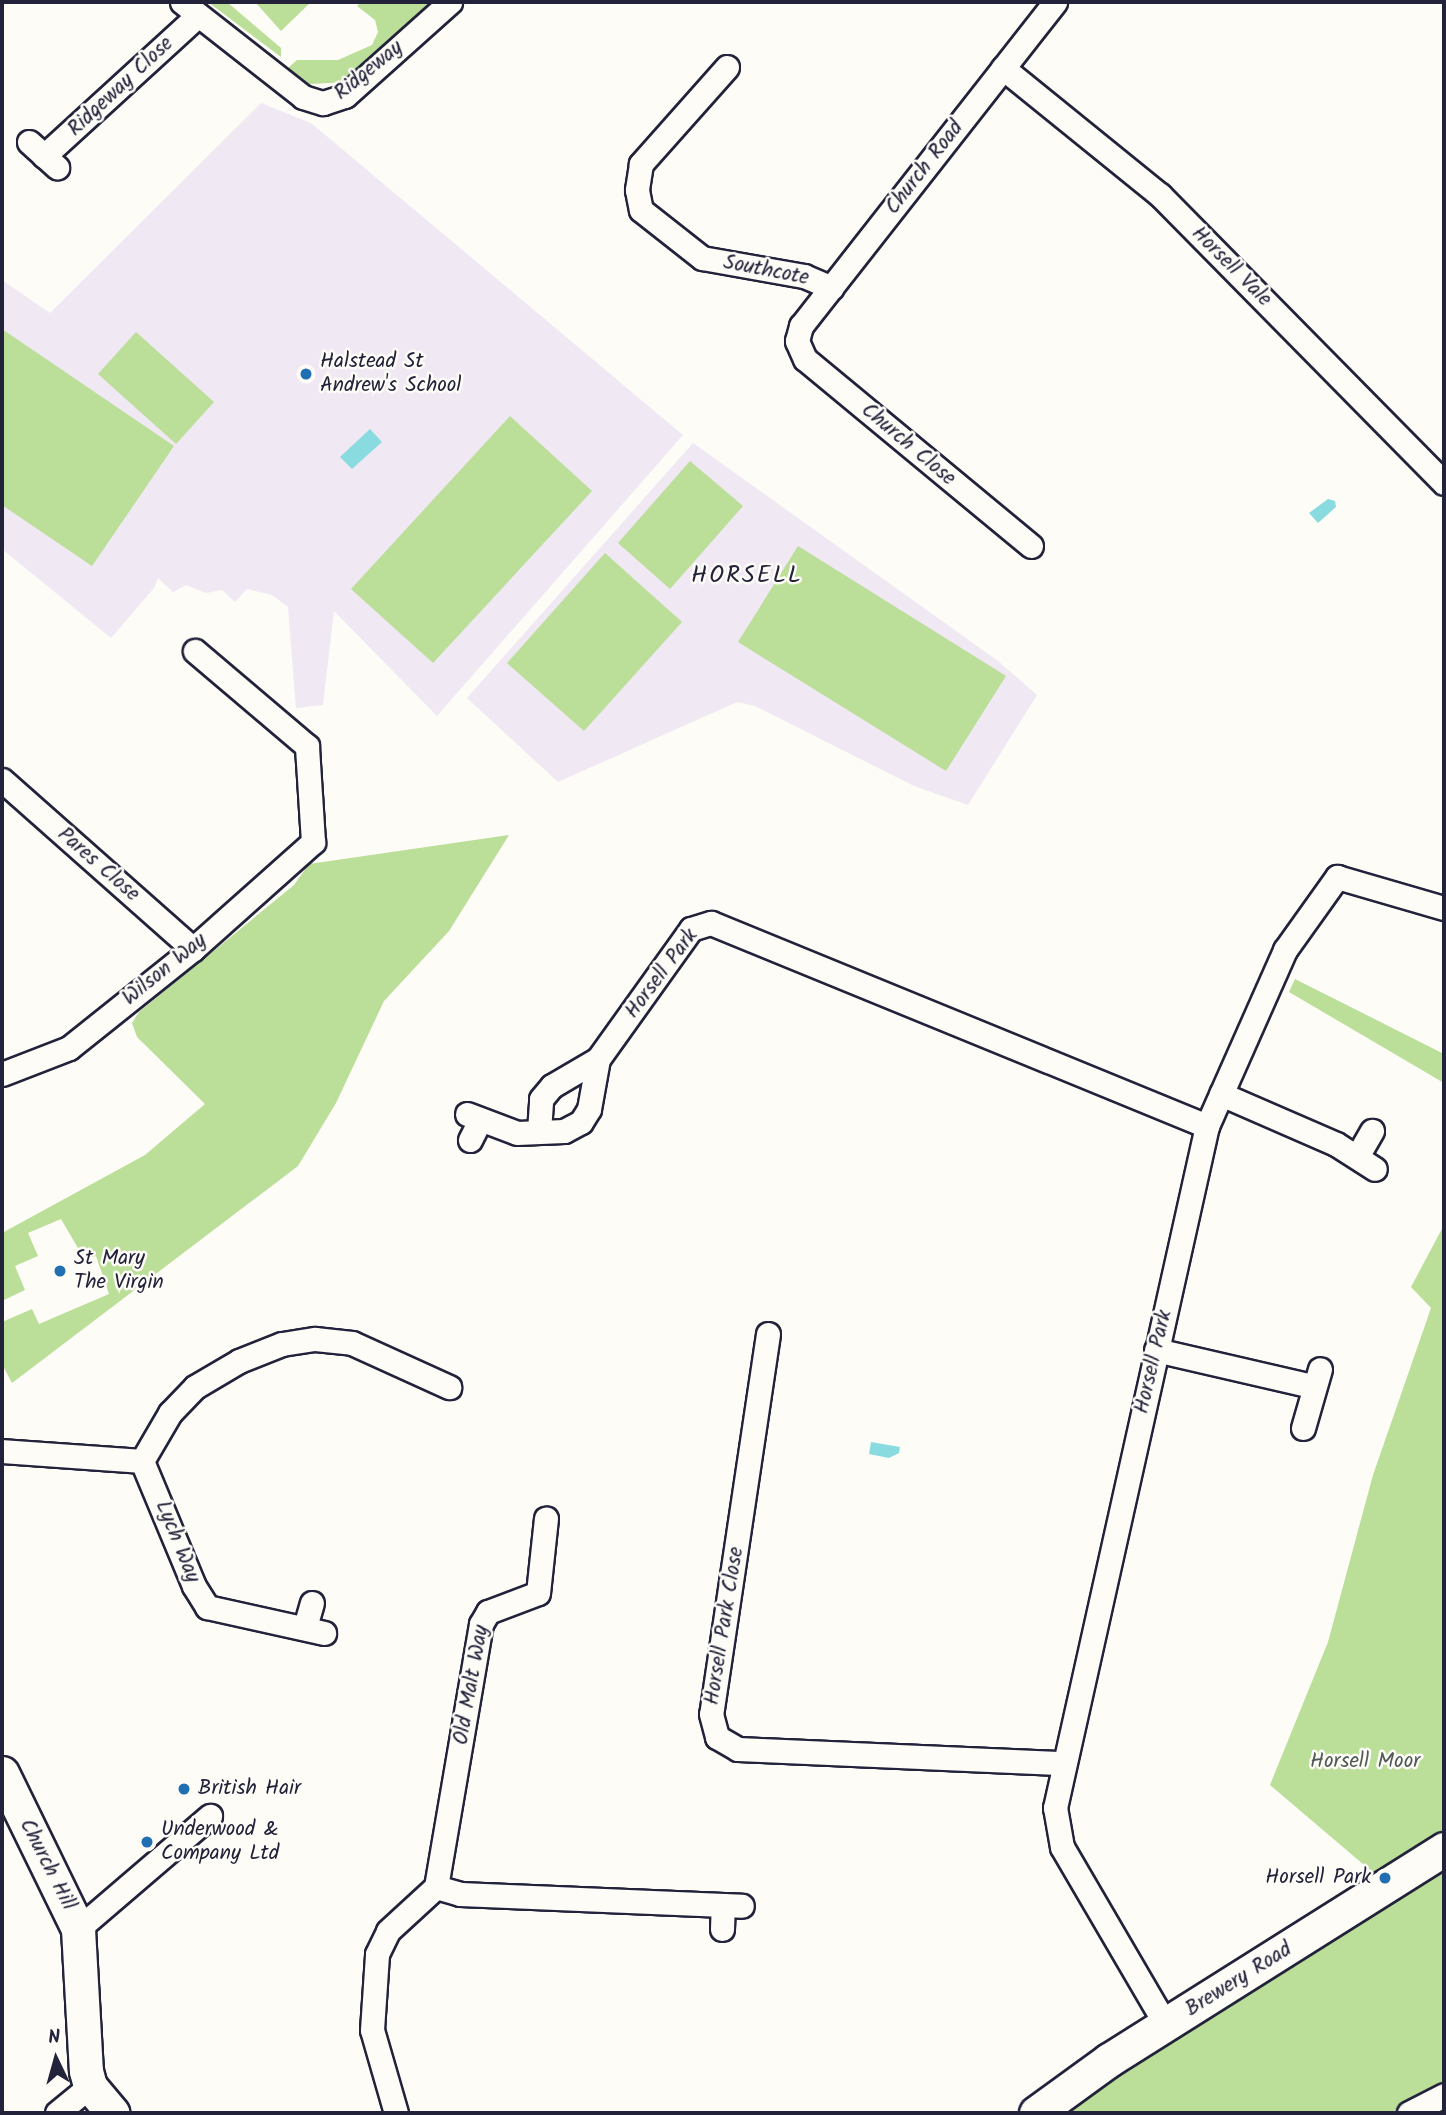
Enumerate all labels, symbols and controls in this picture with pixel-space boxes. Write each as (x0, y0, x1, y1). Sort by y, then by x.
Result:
street label: Ridgeway Close (63, 32, 179, 142)
street label: Ridgeway (330, 36, 408, 106)
street label: Church Road (881, 116, 969, 220)
street label: Horsell Vale (1186, 222, 1276, 312)
street label: Southcote (721, 250, 811, 292)
place label: Halstead St Andrew's School (320, 349, 461, 399)
marker: Halstead St Andrew's School (298, 366, 314, 382)
street label: Church Close (856, 398, 960, 492)
district label: HORSELL (692, 562, 802, 590)
street label: Pares Close (52, 822, 144, 908)
street label: Horsell Park (620, 924, 704, 1024)
street label: Wilson Way (118, 929, 212, 1011)
place label: St Mary The Virgin (74, 1246, 164, 1296)
marker: St Mary The Virgin (52, 1263, 68, 1279)
street label: Horsell Park (1130, 1308, 1178, 1416)
street label: Lych Way (149, 1497, 205, 1587)
street label: Horsell Park Close (700, 1545, 750, 1707)
street label: Old Malt Way (449, 1623, 495, 1747)
park label: Horsell Moor (1310, 1749, 1420, 1775)
place label: British Hair (198, 1776, 301, 1802)
marker: British Hair (176, 1781, 192, 1797)
street label: Church Hill (13, 1815, 81, 1915)
place label: Underwood & Company Ltd (161, 1817, 279, 1867)
marker: Underwood & Company Ltd (139, 1834, 155, 1850)
place label: Horsell Park (1265, 1865, 1371, 1891)
marker: Horsell Park (1377, 1870, 1393, 1886)
street label: Brewery Road (1181, 1937, 1297, 2023)
text: N (47, 2023, 61, 2054)
north arrow (21, 2024, 91, 2094)

